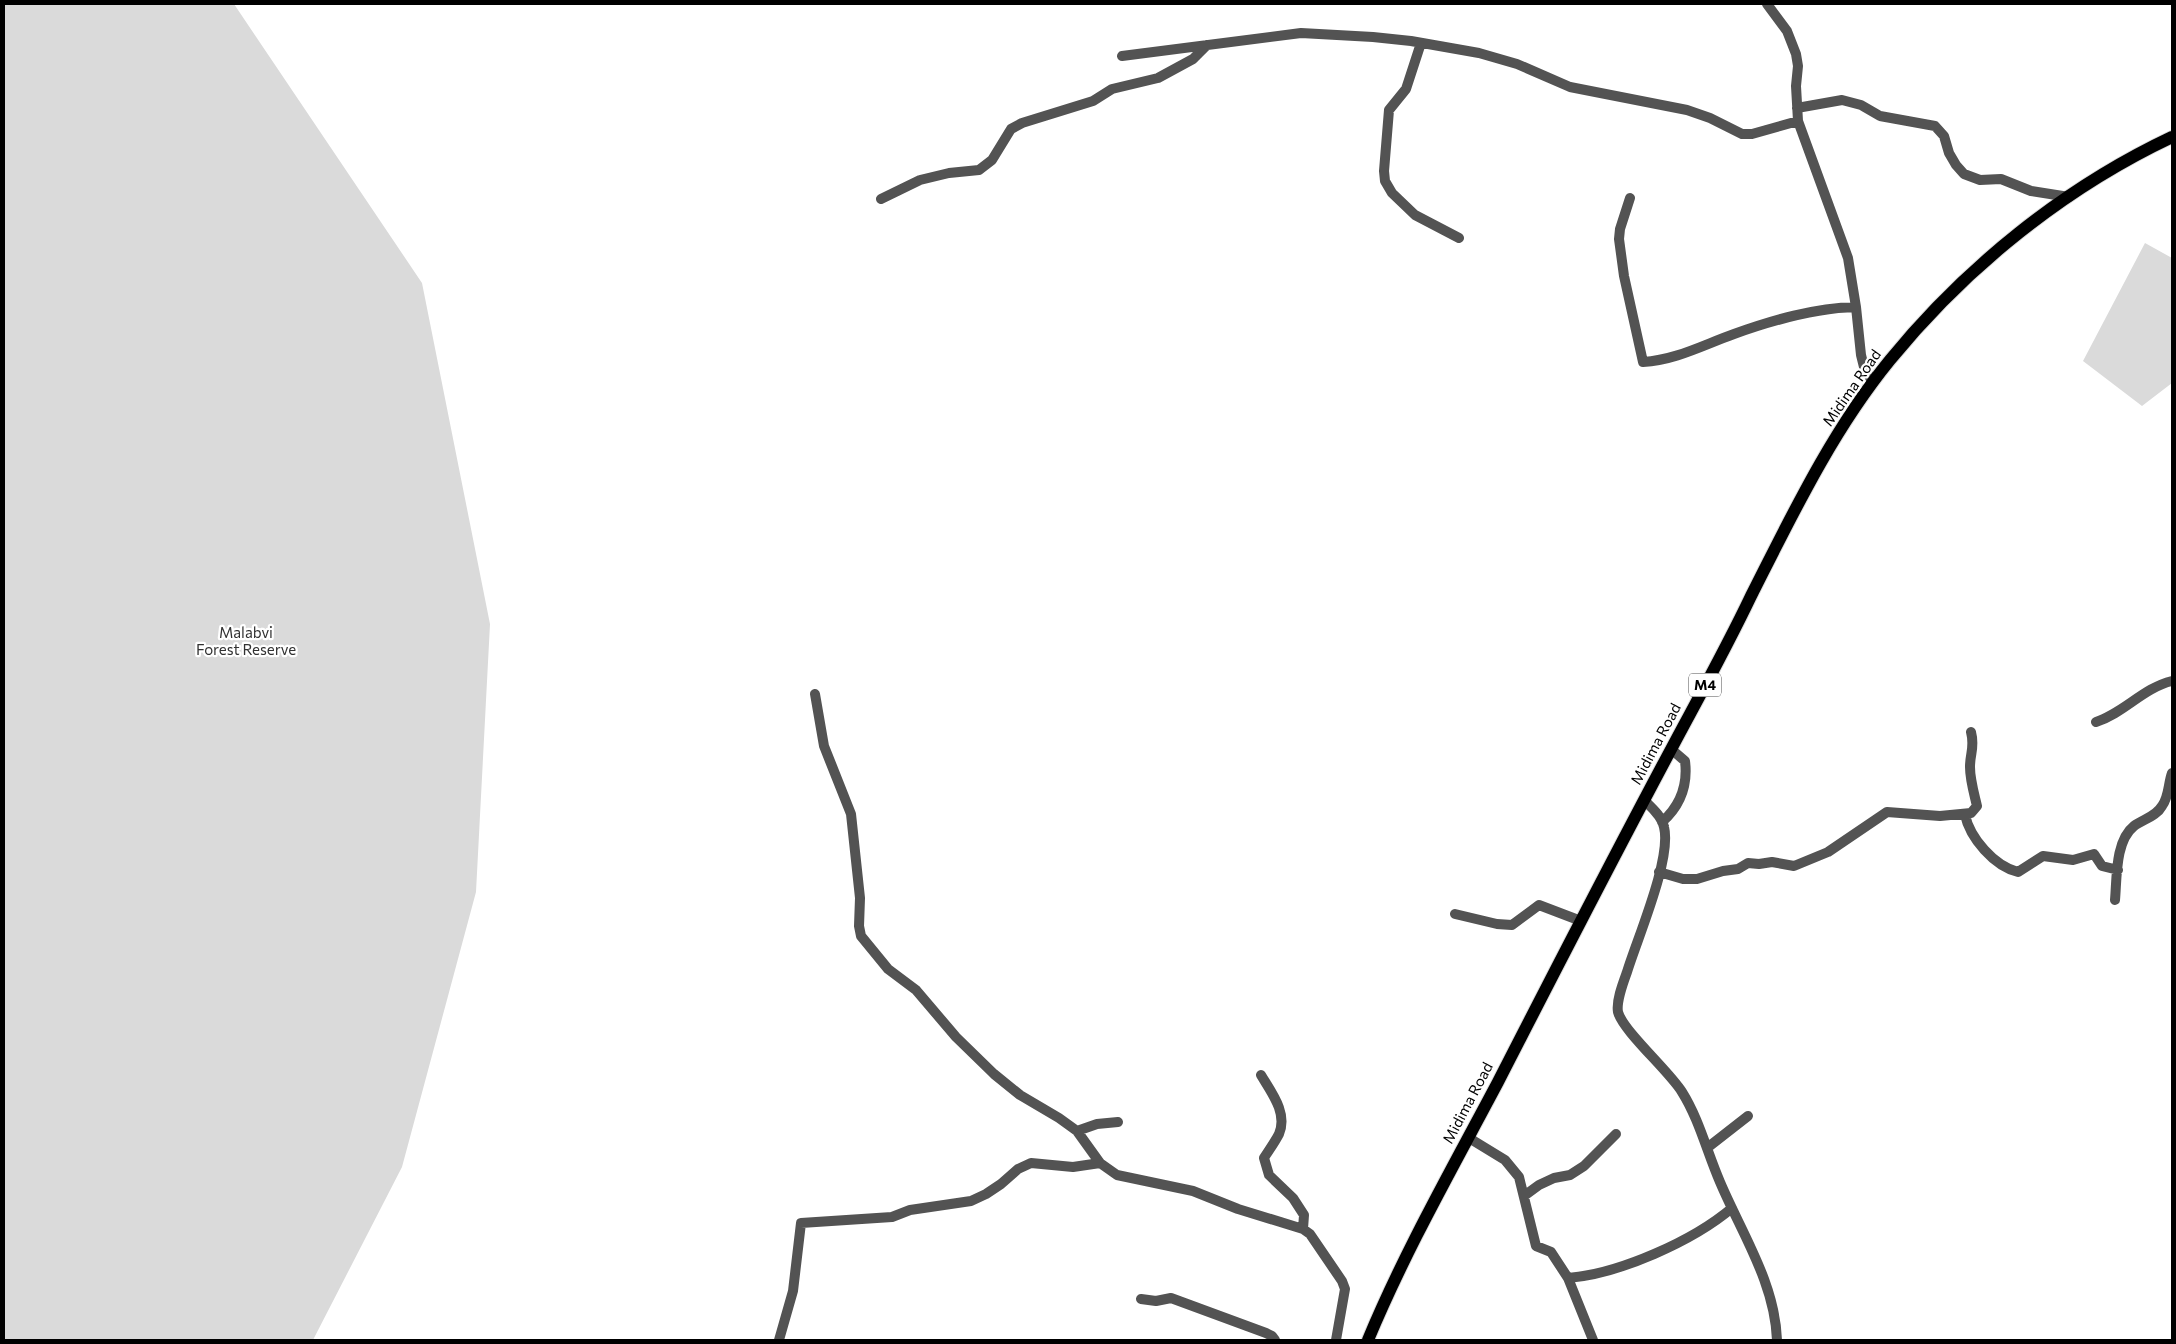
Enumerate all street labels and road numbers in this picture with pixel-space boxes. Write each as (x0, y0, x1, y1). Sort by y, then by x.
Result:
street label: Midima Road (1818, 346, 1884, 429)
road number: M4 (1689, 674, 1721, 696)
street label: Midima Road (1626, 700, 1684, 787)
street label: Midima Road (1438, 1059, 1496, 1146)

